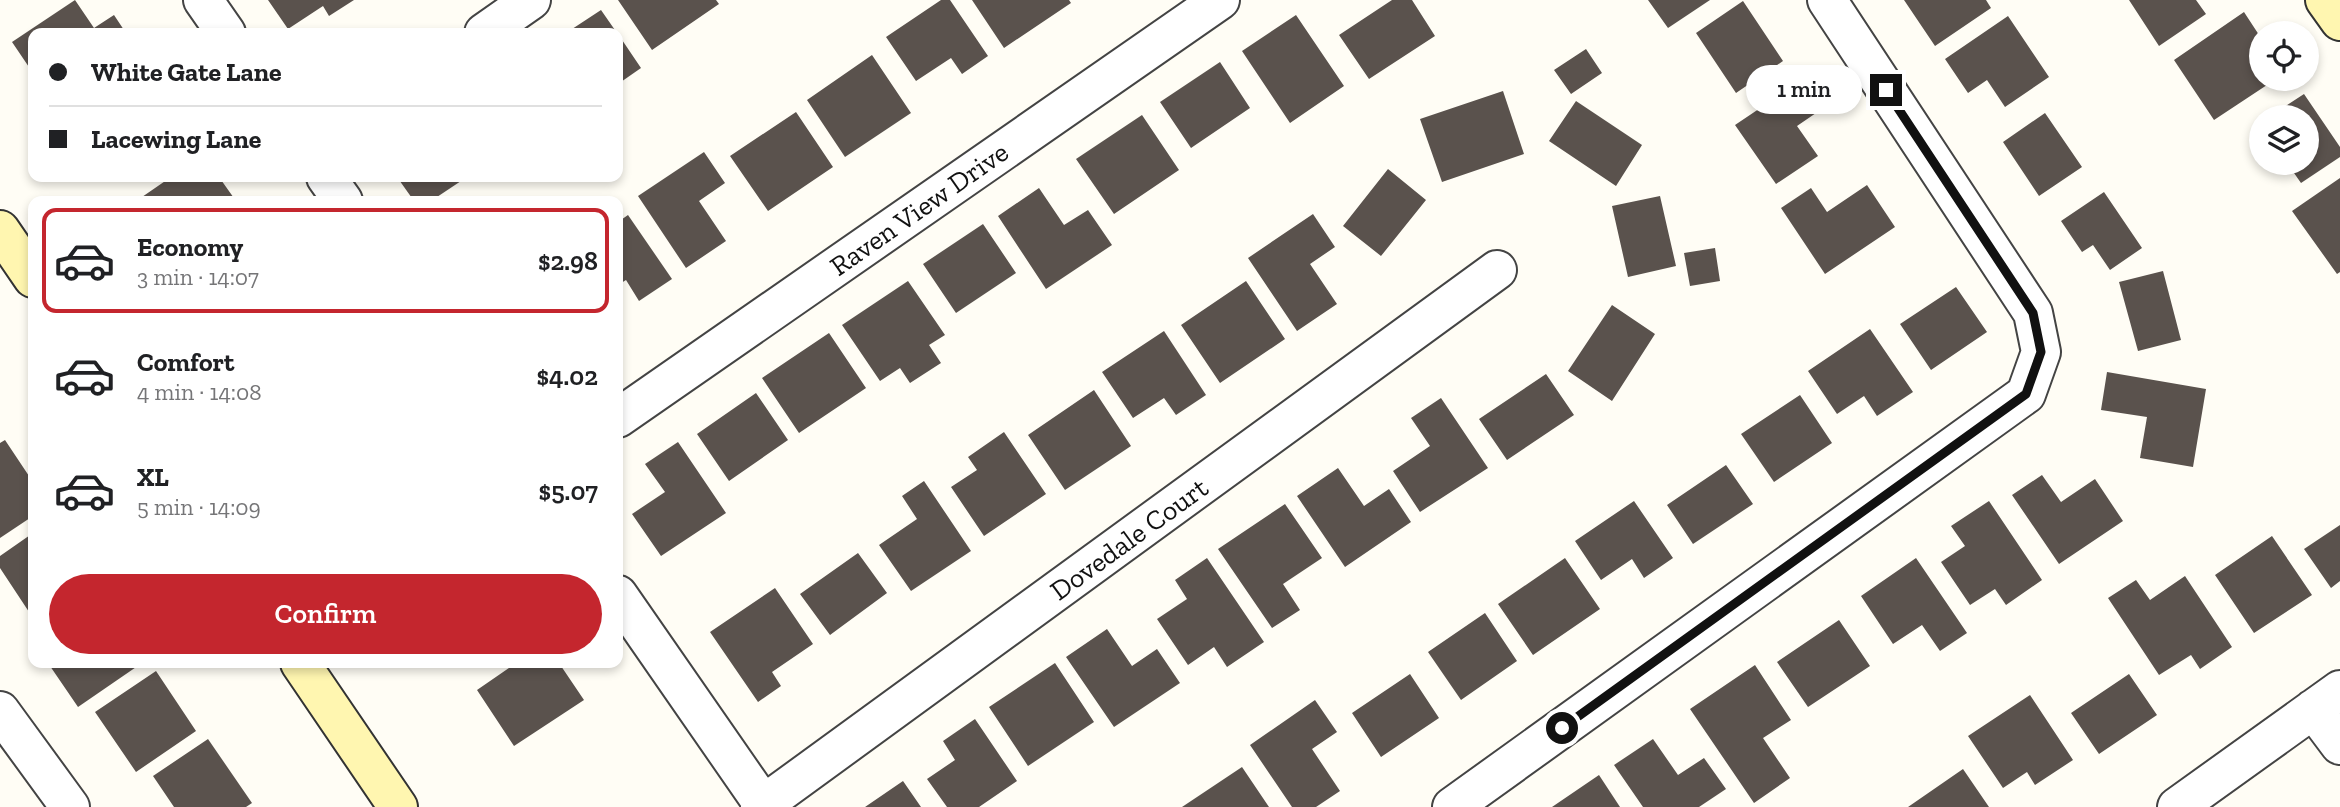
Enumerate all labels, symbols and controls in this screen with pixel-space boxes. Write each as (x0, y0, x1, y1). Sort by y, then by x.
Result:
map controls (2249, 21, 2319, 175)
button: locate (2249, 21, 2319, 91)
text: White Gate Lane (91, 56, 282, 88)
callout: 1 min (1746, 66, 1862, 114)
route end (1870, 74, 1902, 106)
text: 1 min (1777, 75, 1831, 103)
button: layers (2249, 105, 2319, 175)
text: Lacewing Lane (91, 123, 261, 155)
street label: Raven View Drive (824, 135, 1014, 283)
icon: car (53, 229, 116, 292)
text: Economy (137, 231, 243, 263)
text: $2.98 (538, 245, 598, 277)
text: 3 min · 14:07 (137, 263, 259, 291)
icon: car (53, 344, 116, 407)
text: Comfort (137, 346, 234, 378)
text: $4.02 (536, 360, 598, 392)
text: 4 min · 14:08 (137, 378, 262, 406)
icon: car (53, 459, 116, 522)
text: XL (137, 461, 169, 493)
street label: Dovedale Court (1044, 470, 1215, 607)
text: $5.07 (539, 475, 598, 507)
text: 5 min · 14:09 (137, 493, 261, 521)
button: Confirm (49, 574, 602, 654)
route start (1546, 712, 1578, 744)

